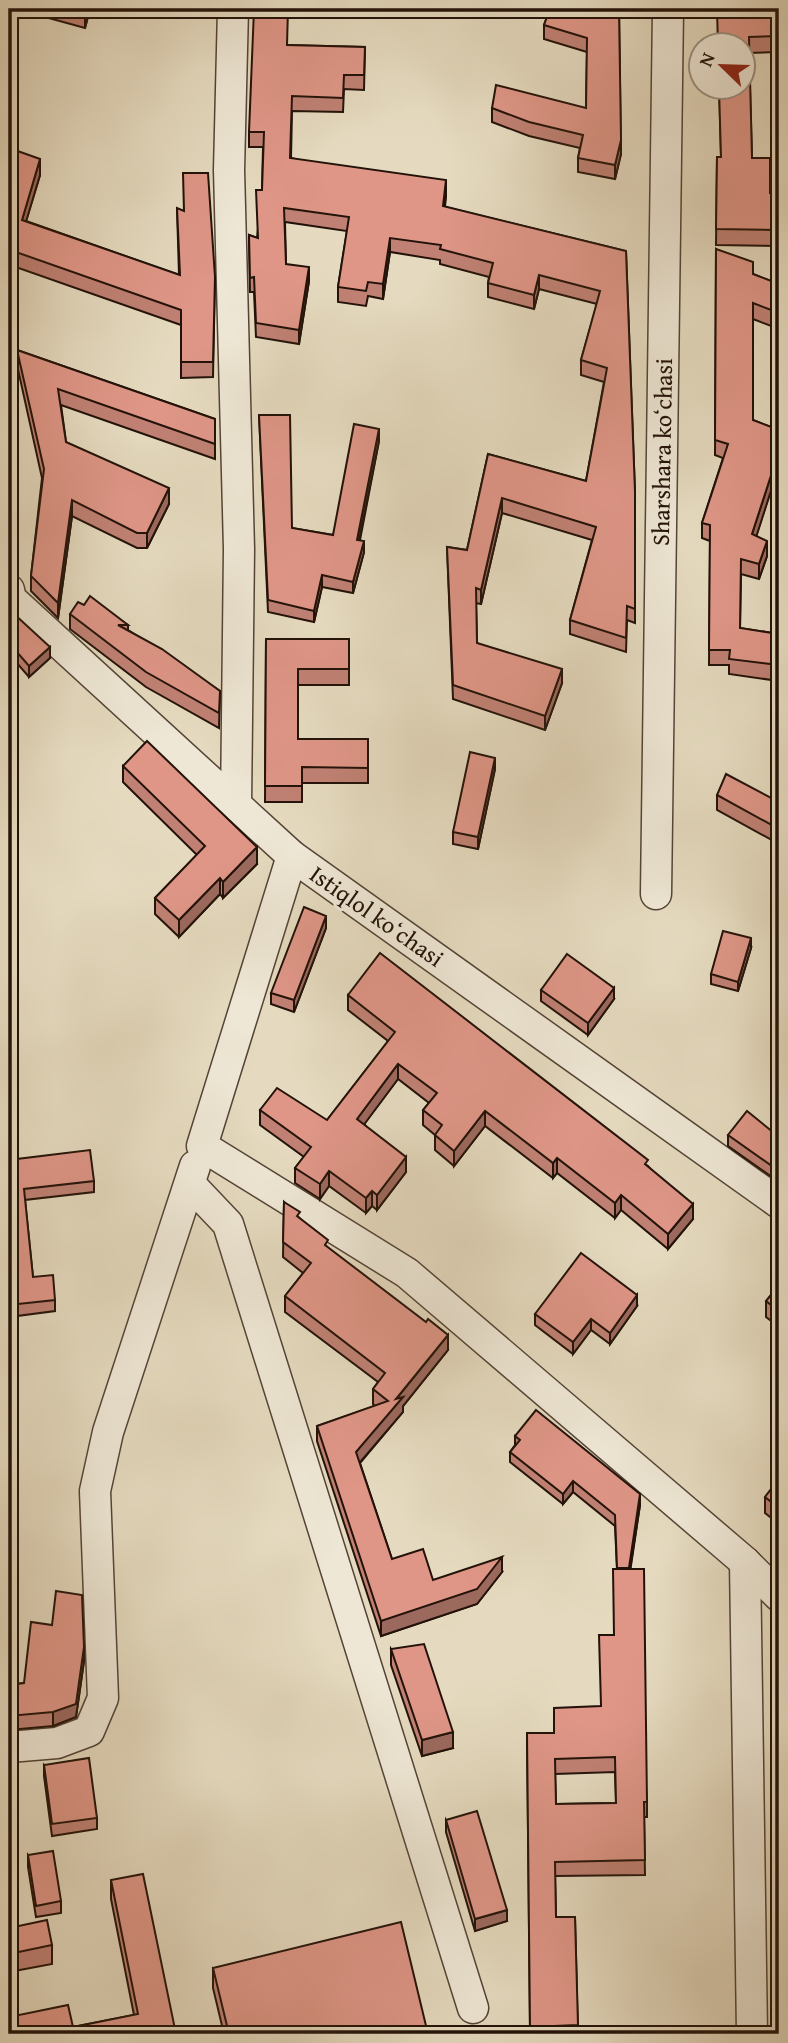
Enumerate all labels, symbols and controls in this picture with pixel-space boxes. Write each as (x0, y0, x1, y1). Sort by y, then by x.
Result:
north arrow (686, 32, 756, 102)
text: N (691, 48, 722, 71)
street label: Sharshara koʻchasi (643, 358, 681, 546)
street label: Istiqlol koʻchasi (303, 857, 451, 975)

